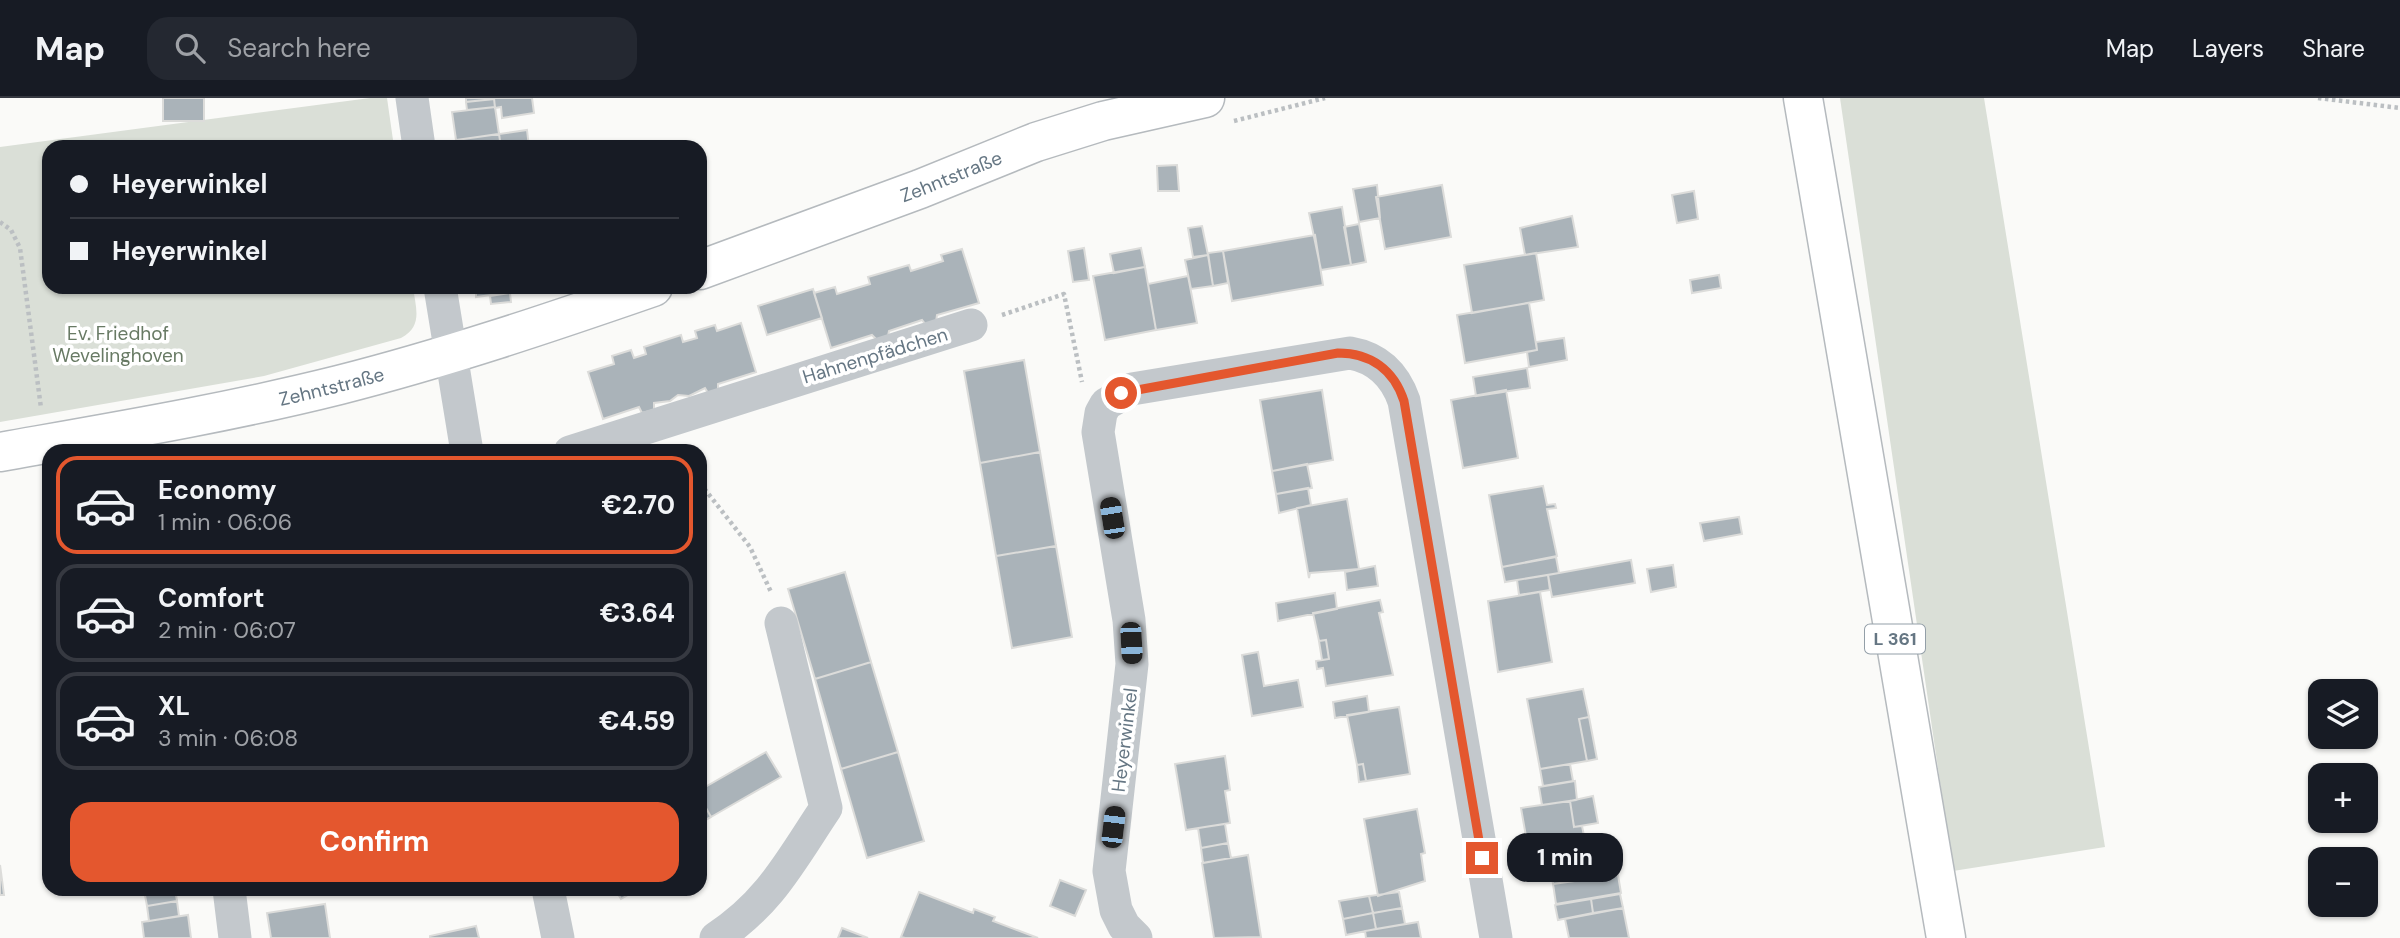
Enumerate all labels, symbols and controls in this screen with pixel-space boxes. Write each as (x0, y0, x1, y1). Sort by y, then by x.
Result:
search box (147, 17, 637, 80)
text: Map (35, 27, 105, 70)
icon: search (171, 29, 209, 67)
text: Search here (227, 31, 371, 65)
text: Map (2106, 33, 2154, 64)
text: Layers (2192, 33, 2264, 64)
text: Share (2302, 33, 2365, 64)
street label: Zehntstraße (897, 145, 1006, 208)
text: Heyerwinkel (112, 167, 267, 201)
text: Heyerwinkel (112, 234, 267, 268)
park label: Ev. Friedhof Wevelinghoven (52, 321, 184, 368)
street label: Hahnenpfädchen (800, 322, 951, 389)
street label: Zehntstraße (277, 362, 387, 412)
route start (1105, 377, 1137, 409)
text: Economy (158, 473, 276, 507)
icon: car (74, 474, 137, 537)
text: €2.70 (602, 488, 675, 522)
car (1099, 496, 1126, 540)
text: 1 min · 06:06 (158, 507, 292, 537)
text: Comfort (158, 581, 264, 615)
icon: car (74, 582, 137, 645)
text: €3.64 (600, 596, 675, 630)
text: 2 min · 06:07 (158, 615, 296, 645)
car (1120, 621, 1143, 665)
road number: L 361 (1865, 624, 1925, 654)
map controls (2308, 679, 2378, 917)
button: layers (2308, 679, 2378, 749)
street label: Heyerwinkel (1106, 687, 1143, 794)
text: XL (158, 689, 190, 723)
icon: car (74, 690, 137, 753)
text: €4.59 (599, 704, 675, 738)
text: 3 min · 06:08 (158, 723, 298, 753)
button: + (2308, 763, 2378, 833)
button: Confirm (70, 802, 679, 882)
car (1101, 805, 1126, 849)
callout: 1 min (1506, 834, 1622, 882)
route end (1466, 842, 1498, 874)
text: 1 min (1537, 842, 1593, 872)
button: − (2308, 847, 2378, 917)

